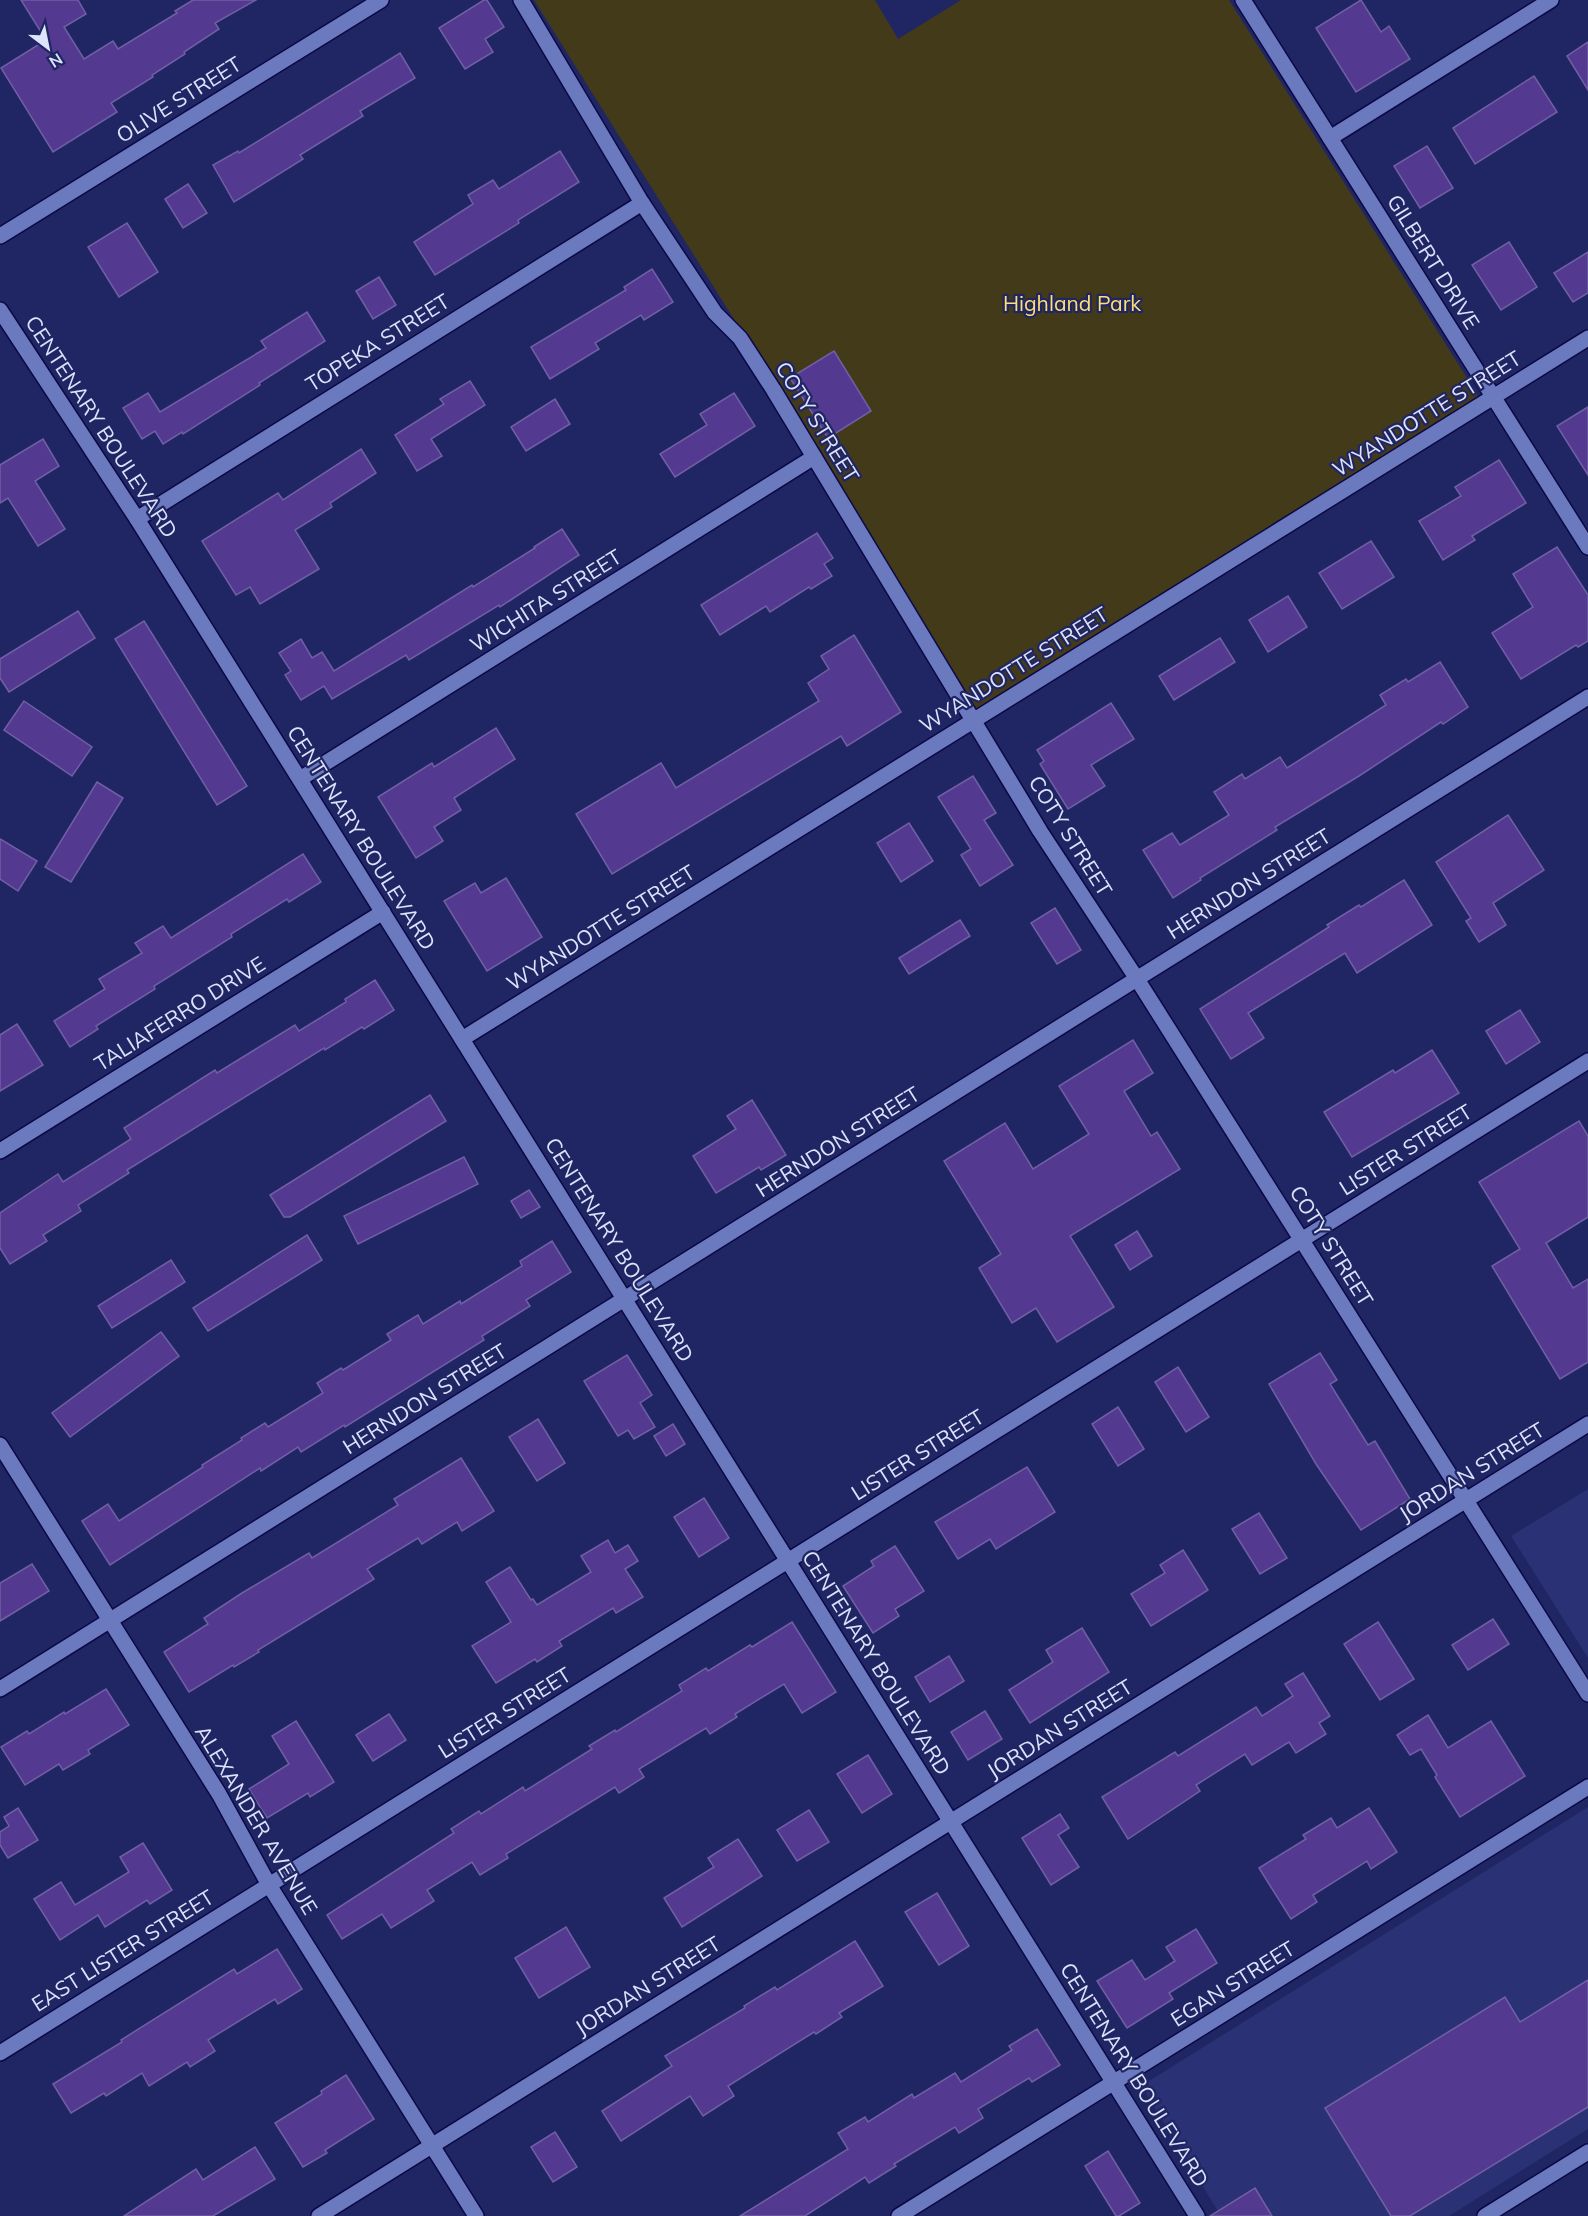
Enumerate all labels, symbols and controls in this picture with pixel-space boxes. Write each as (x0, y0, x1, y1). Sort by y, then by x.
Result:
north arrow (18, 18, 78, 78)
text: N (46, 49, 66, 72)
street label: OLIVE STREET (111, 50, 246, 148)
street label: GILBERT DRIVE (1382, 189, 1486, 334)
street label: TOPEKA STREET (301, 287, 454, 397)
park label: Highland Park (1003, 290, 1141, 316)
street label: CENTENARY BOULEVARD (20, 310, 183, 542)
street label: WYANDOTTE STREET (1327, 344, 1526, 482)
street label: COTY STREET (770, 356, 865, 487)
street label: WICHITA STREET (465, 543, 626, 657)
street label: WYANDOTTE STREET (914, 600, 1113, 738)
street label: CENTENARY BOULEVARD (282, 720, 442, 955)
street label: COTY STREET (1023, 770, 1118, 901)
street label: HERNDON STREET (1162, 822, 1336, 944)
street label: WYANDOTTE STREET (501, 858, 700, 996)
street label: TALIAFERRO DRIVE (89, 950, 270, 1076)
street label: HERNDON STREET (751, 1080, 925, 1202)
street label: LISTER STREET (1334, 1098, 1477, 1200)
street label: CENTENARY BOULEVARD (540, 1132, 700, 1367)
street label: COTY STREET (1284, 1180, 1379, 1311)
street label: HERNDON STREET (338, 1337, 512, 1459)
street label: LISTER STREET (846, 1403, 989, 1505)
street label: JORDAN STREET (1394, 1416, 1549, 1526)
street label: CENTENARY BOULEVARD (797, 1545, 957, 1780)
street label: LISTER STREET (433, 1661, 576, 1763)
street label: JORDAN STREET (982, 1673, 1137, 1783)
street label: ALEXANDER AVENUE (190, 1720, 324, 1919)
street label: EAST LISTER STREET (27, 1883, 219, 2017)
street label: JORDAN STREET (570, 1930, 725, 2040)
street label: EGAN STREET (1166, 1935, 1300, 2032)
street label: CENTENARY BOULEVARD (1055, 1957, 1215, 2192)

